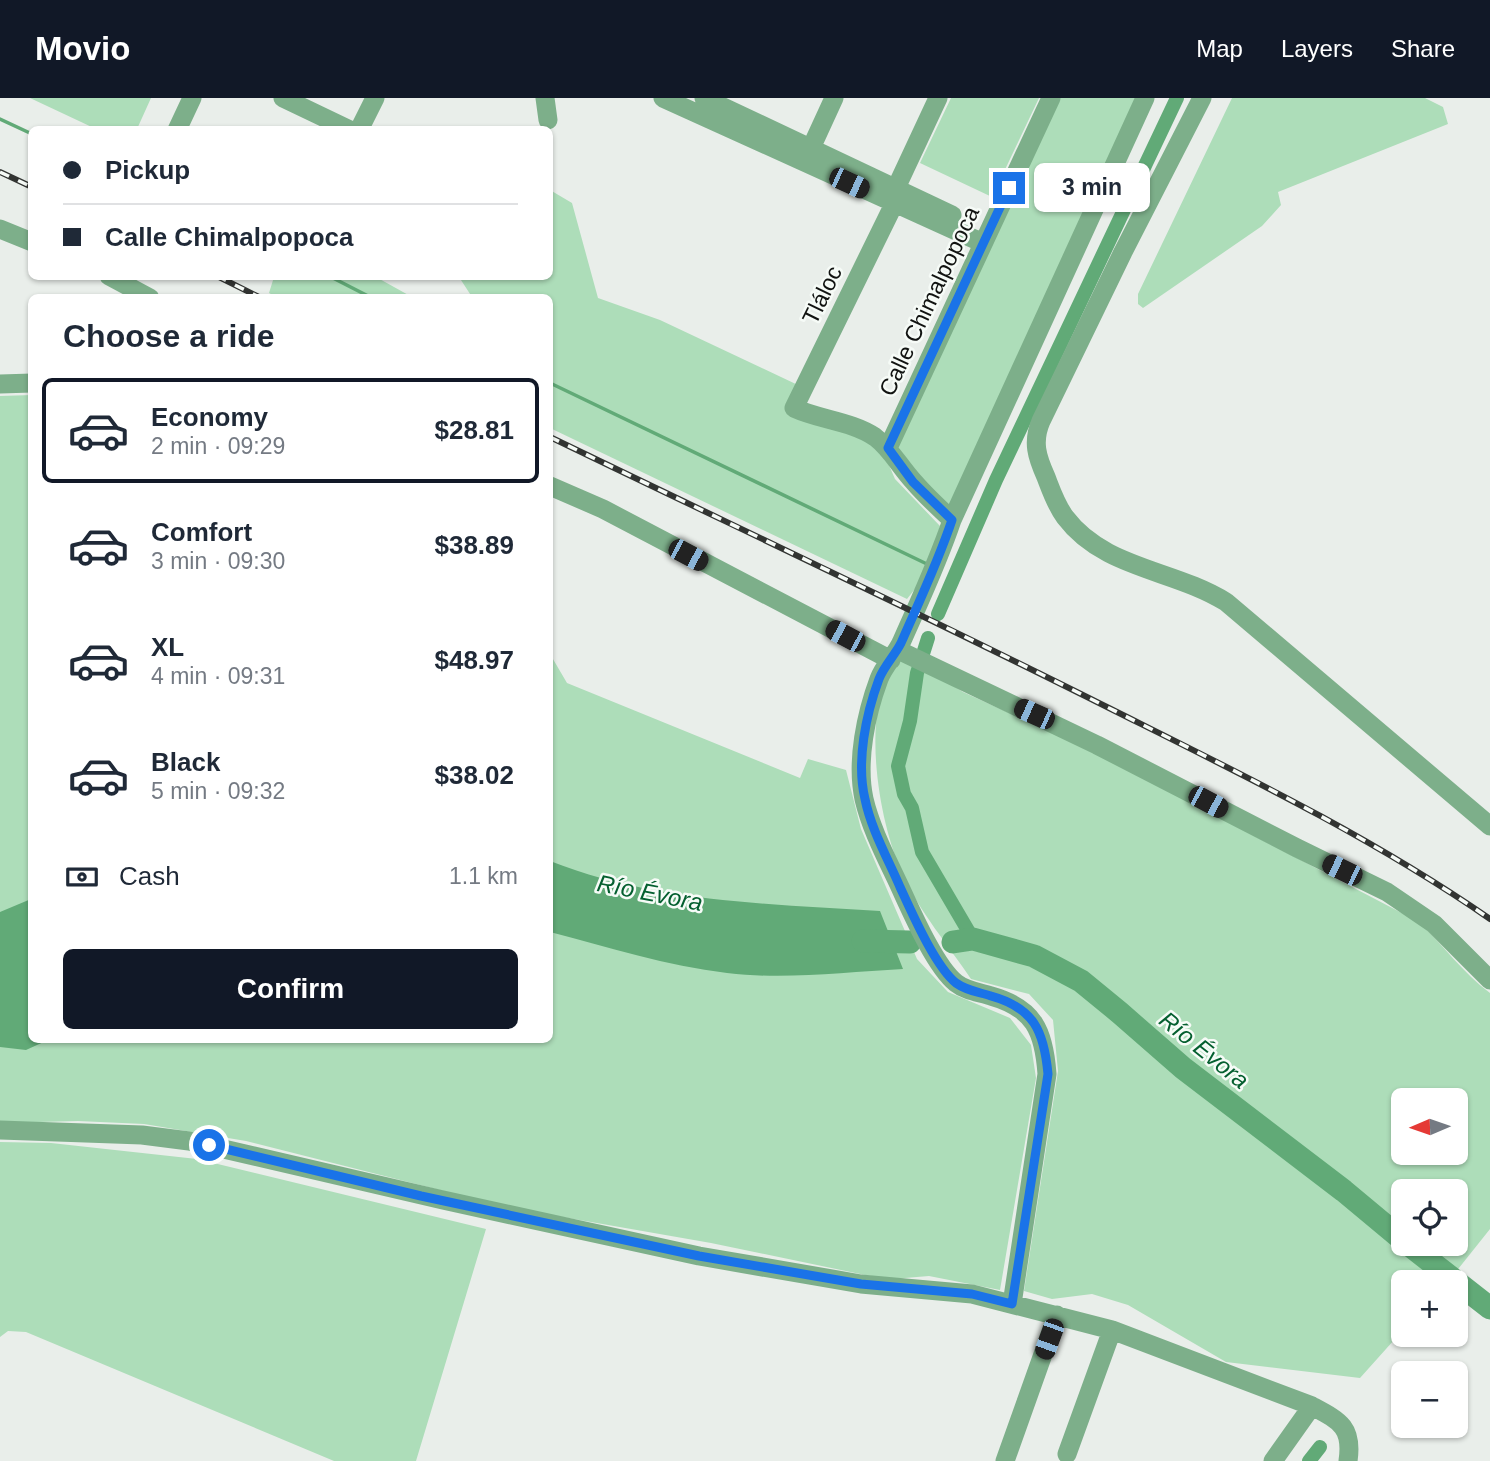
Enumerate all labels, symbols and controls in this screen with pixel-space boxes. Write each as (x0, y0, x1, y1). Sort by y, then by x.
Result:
text: Movio (35, 30, 130, 67)
text: Map (1196, 35, 1243, 62)
text: Layers (1281, 35, 1353, 62)
text: Share (1391, 35, 1455, 62)
text: Pickup (105, 155, 190, 185)
callout: 3 min (1034, 164, 1149, 212)
car (826, 165, 873, 201)
route end (993, 172, 1025, 204)
text: 3 min (1062, 174, 1122, 200)
street label: Calle Chimalpopoca (874, 202, 984, 400)
text: Calle Chimalpopoca (105, 222, 354, 252)
street label: Tláloc (797, 262, 847, 328)
text: Choose a ride (63, 318, 275, 354)
icon: car (67, 399, 130, 462)
text: Economy (151, 402, 268, 432)
text: $28.81 (434, 415, 514, 445)
text: 2 min · 09:29 (151, 433, 285, 459)
icon: car (67, 514, 130, 577)
text: Comfort (151, 517, 252, 547)
text: $38.89 (434, 530, 514, 560)
car (665, 536, 712, 574)
text: 3 min · 09:30 (151, 548, 285, 574)
car (822, 617, 869, 655)
icon: car (67, 629, 130, 692)
text: XL (151, 632, 184, 662)
text: $48.97 (434, 645, 514, 675)
text: 4 min · 09:31 (151, 663, 285, 689)
car (1011, 696, 1058, 732)
icon: car (67, 744, 130, 807)
text: Black (151, 747, 220, 777)
text: $38.02 (434, 760, 514, 790)
text: 5 min · 09:32 (151, 778, 285, 804)
car (1185, 783, 1232, 821)
car (1319, 851, 1366, 889)
icon: cash (63, 858, 101, 896)
text: Cash (119, 861, 180, 891)
text: 1.1 km (449, 863, 518, 889)
water label: Río Évora (595, 869, 705, 916)
button: Confirm (63, 949, 518, 1029)
water label: Río Évora (1154, 1006, 1254, 1094)
north arrow (1391, 1088, 1468, 1166)
map controls (1391, 1088, 1468, 1438)
route start (193, 1129, 225, 1161)
button: locate (1391, 1179, 1468, 1256)
button: + (1391, 1270, 1468, 1347)
car (1032, 1316, 1067, 1362)
button: − (1391, 1361, 1468, 1438)

